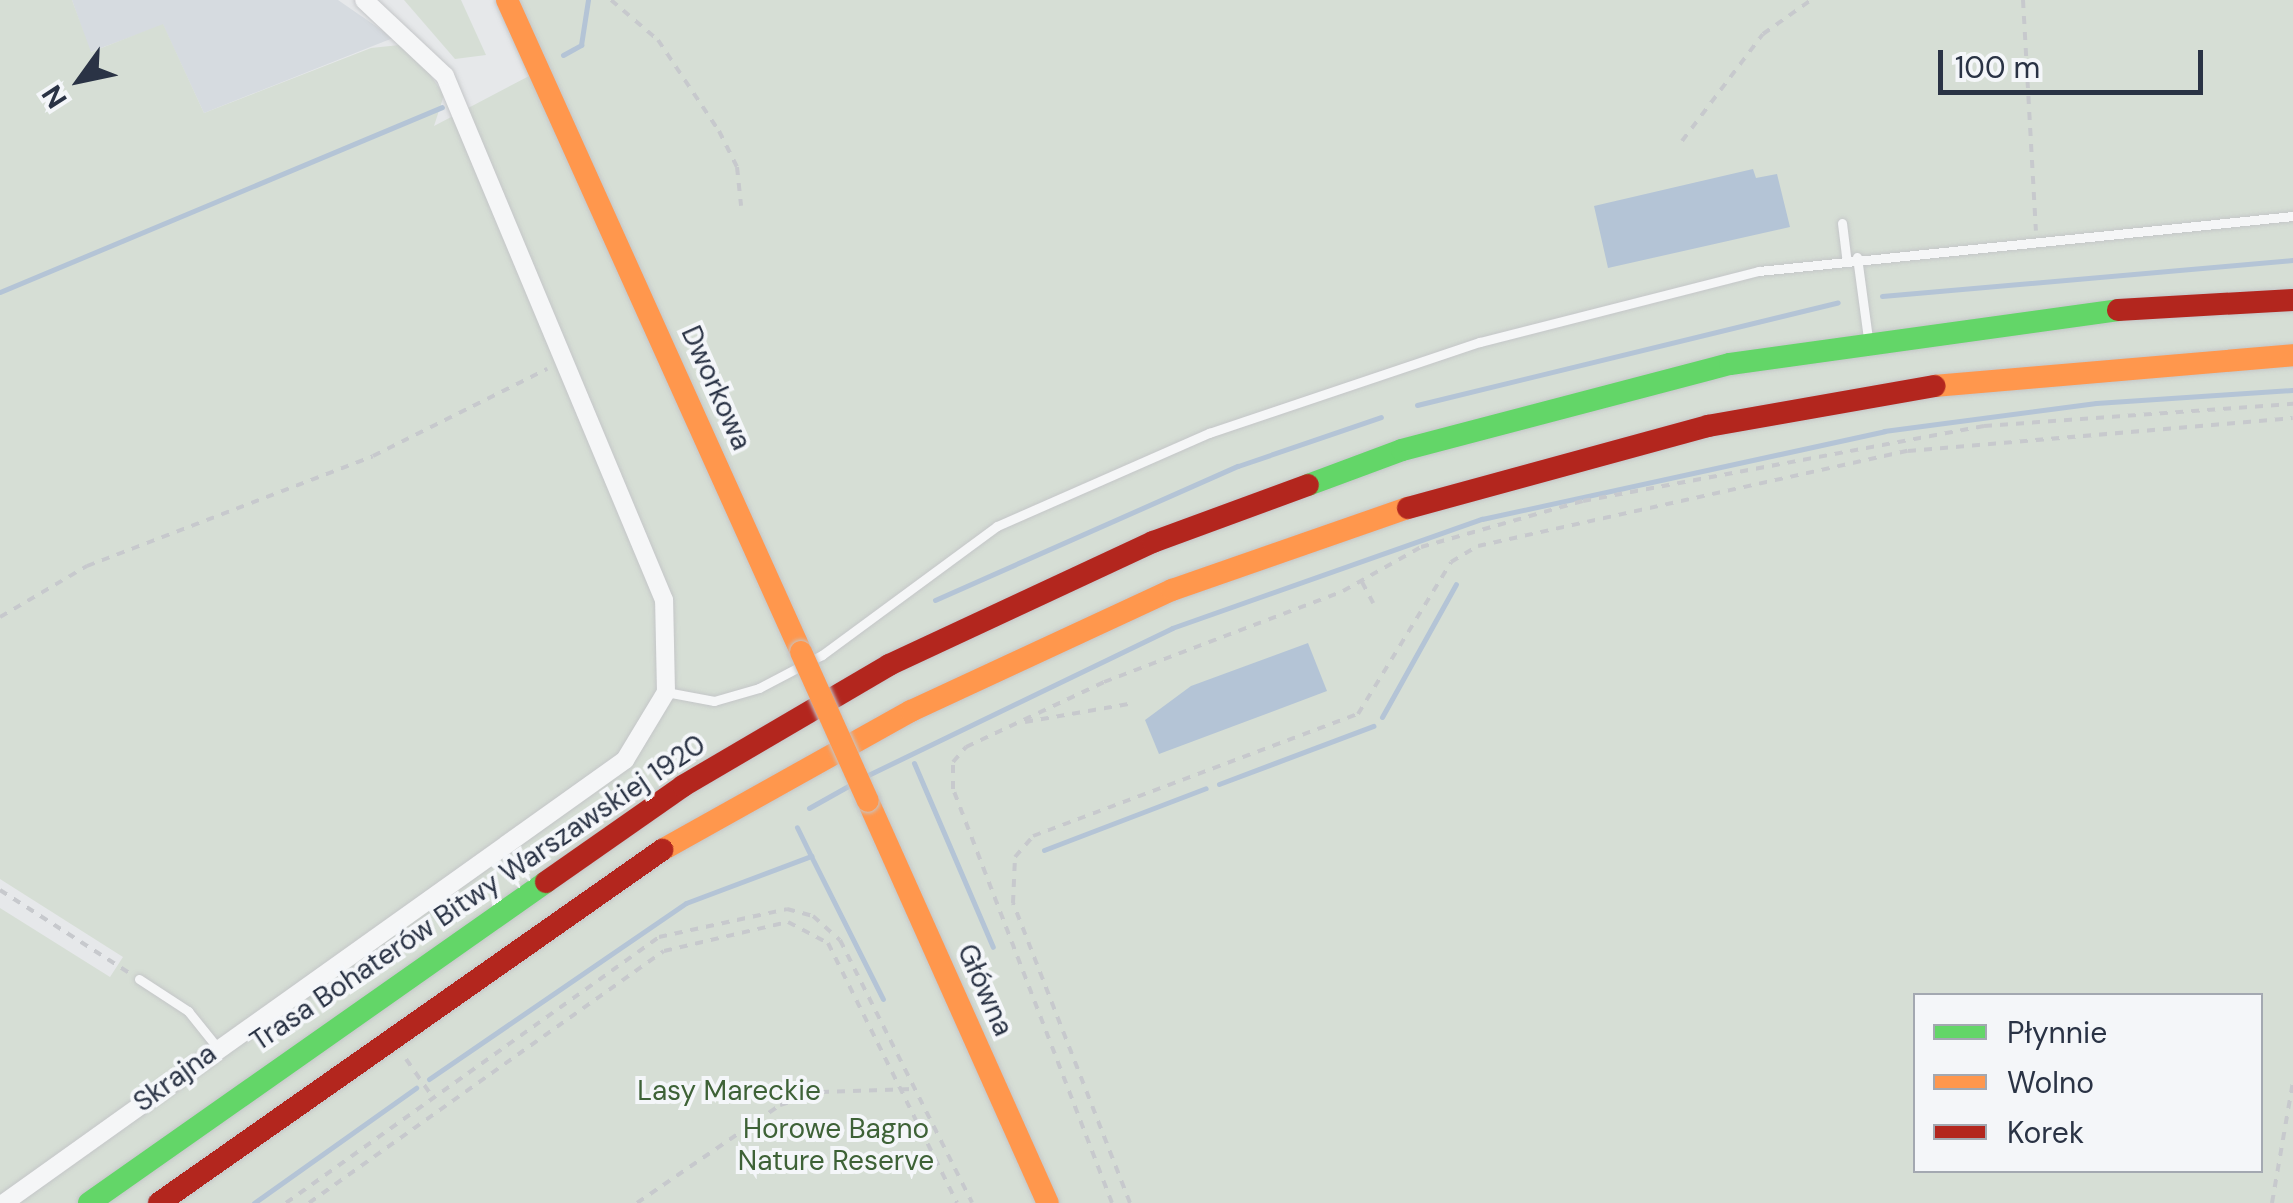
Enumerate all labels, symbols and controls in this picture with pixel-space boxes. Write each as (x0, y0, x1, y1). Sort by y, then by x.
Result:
north arrow (30, 30, 130, 130)
scale bar (1943, 30, 2208, 92)
text: 100 m (1955, 48, 2040, 87)
text: N (33, 78, 76, 115)
street label: Dworkowa (674, 321, 758, 455)
street label: Trasa Bohaterów Bitwy Warszawskiej 1920 (244, 728, 712, 1058)
street label: Główna (950, 939, 1020, 1041)
legend (1913, 993, 2263, 1173)
text: Płynnie (2007, 1013, 2107, 1052)
street label: Skrajna (127, 1037, 223, 1119)
text: Wolno (2007, 1063, 2094, 1102)
park label: Lasy Mareckie (637, 1074, 821, 1108)
park label: Horowe Bagno Nature Reserve (738, 1112, 934, 1178)
text: Korek (2007, 1113, 2084, 1152)

